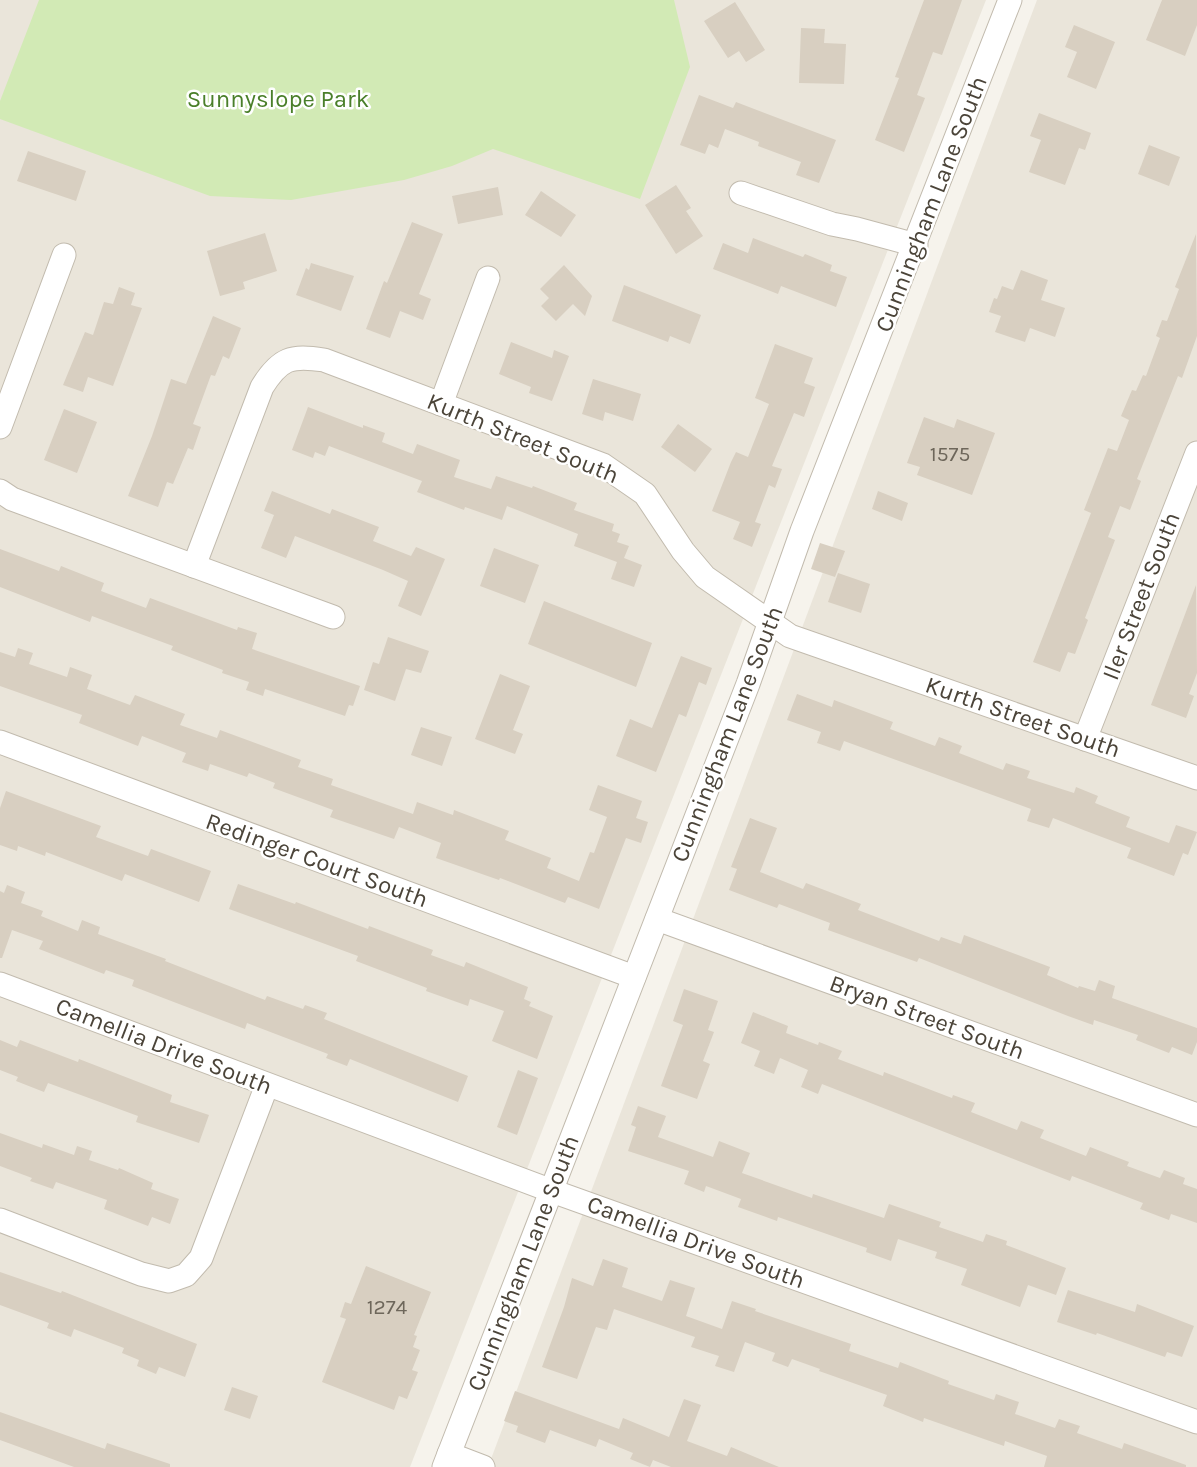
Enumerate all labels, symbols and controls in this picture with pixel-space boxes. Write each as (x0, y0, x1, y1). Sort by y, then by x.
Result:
street label: Cunningham Lane South (869, 72, 993, 336)
park label: Sunnyslope Park (187, 85, 369, 113)
street label: Kurth Street South (423, 387, 623, 489)
house number: 1575 (930, 442, 970, 466)
street label: Iler Street South (1096, 508, 1186, 684)
street label: Cunningham Lane South (665, 602, 789, 866)
street label: Kurth Street South (922, 671, 1124, 763)
street label: Redinger Court South (202, 807, 432, 913)
street label: Bryan Street South (826, 969, 1028, 1065)
street label: Camellia Drive South (52, 992, 276, 1100)
street label: Cunningham Lane South (461, 1131, 585, 1395)
street label: Camellia Drive South (583, 1190, 809, 1294)
house number: 1274 (367, 1295, 408, 1319)

